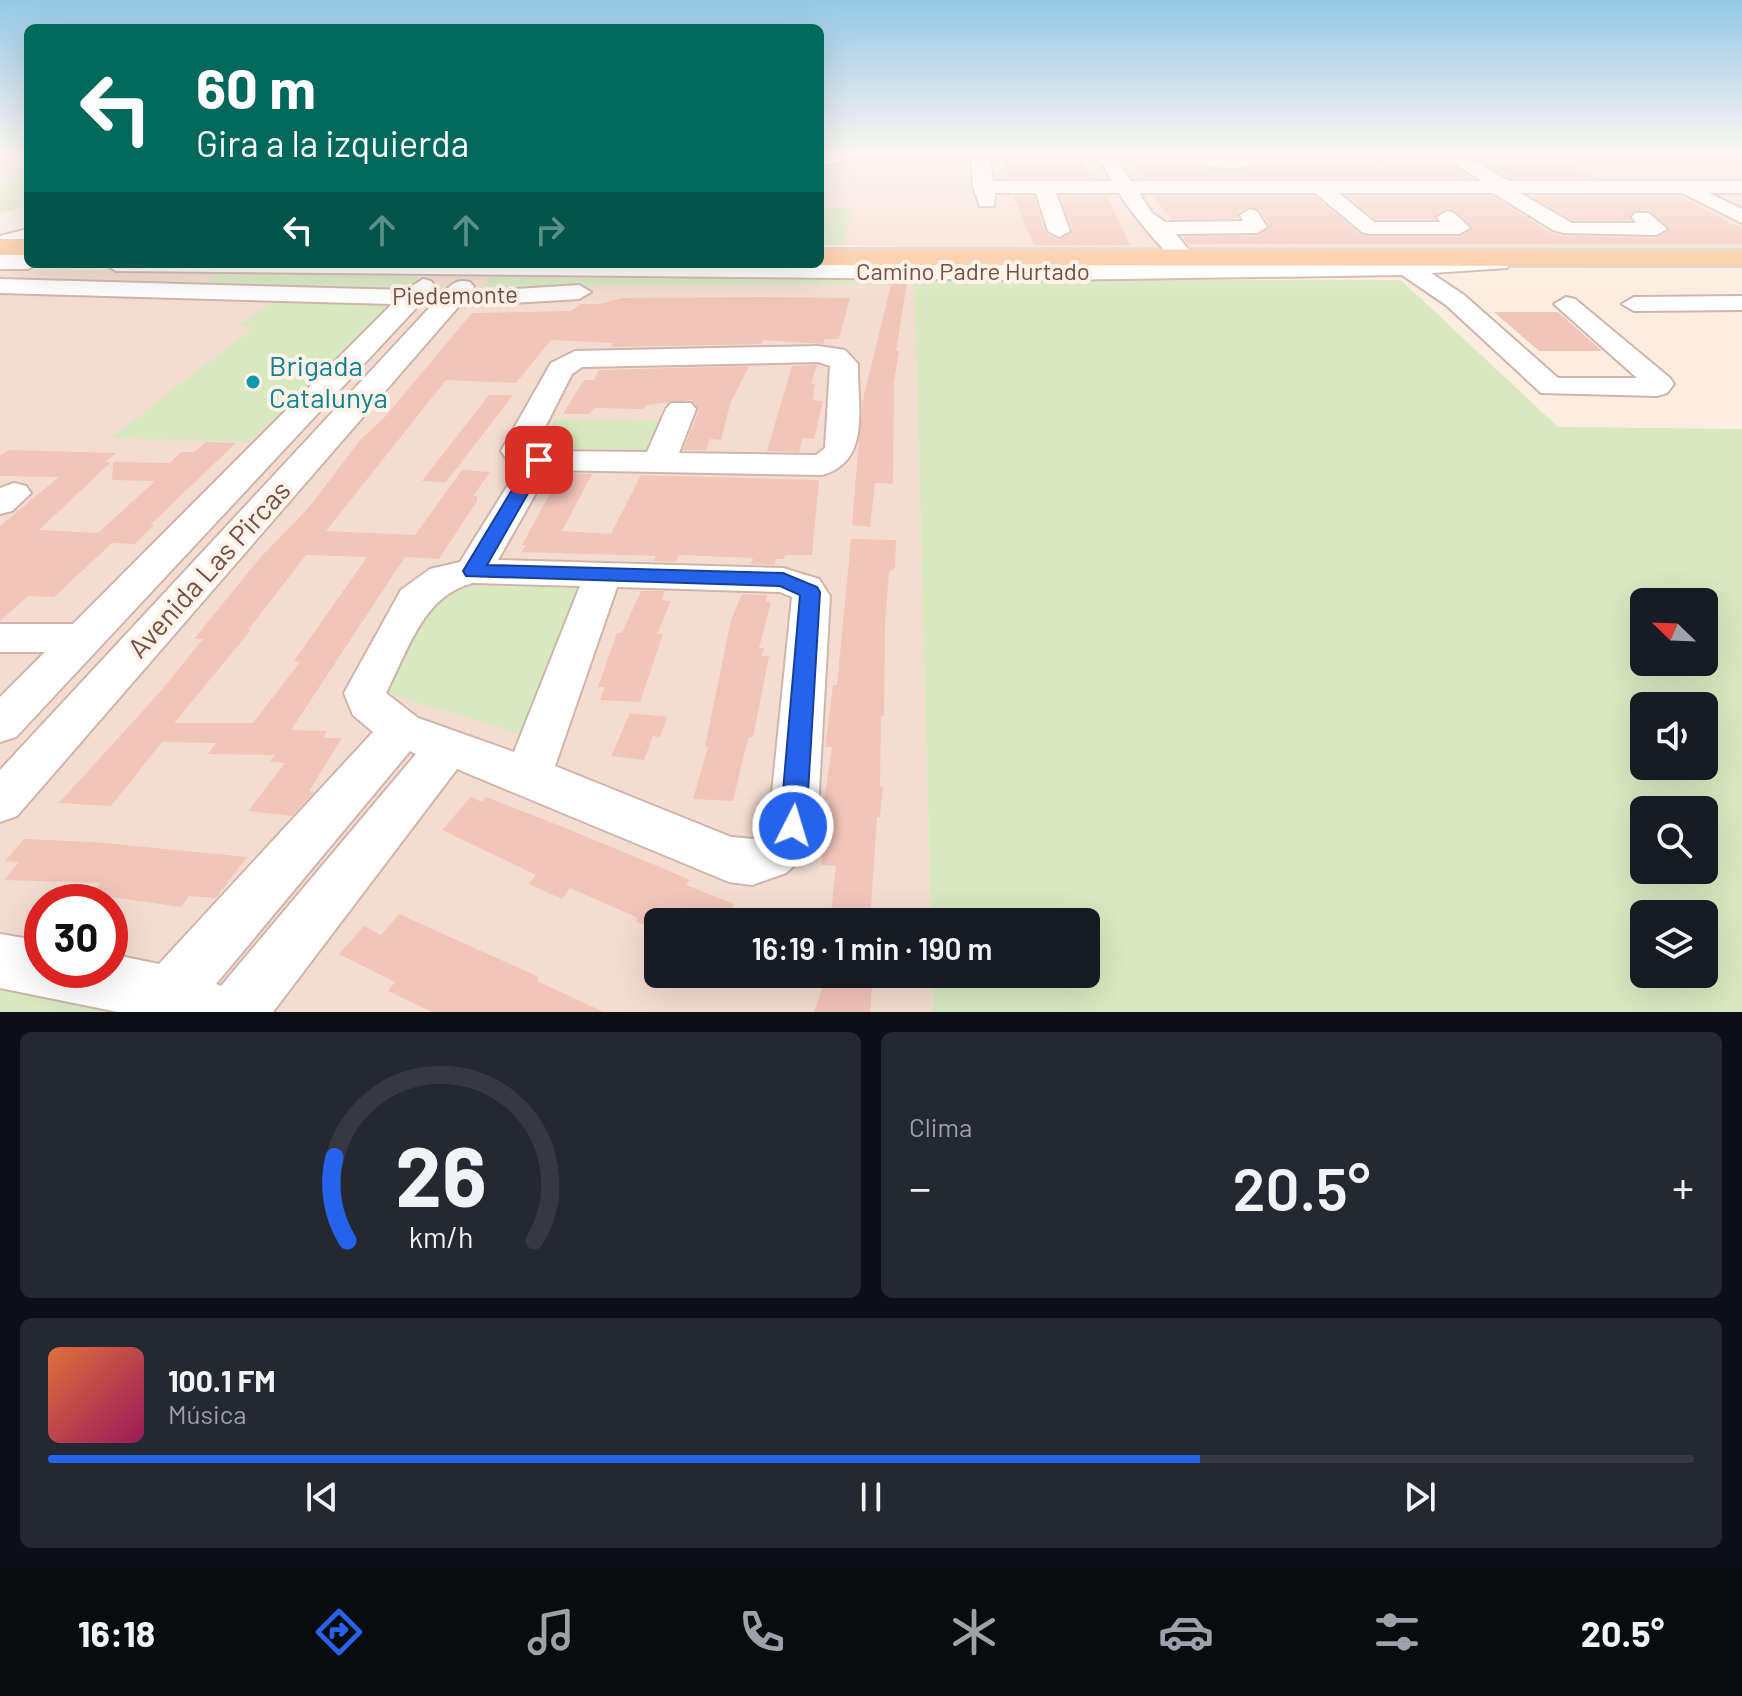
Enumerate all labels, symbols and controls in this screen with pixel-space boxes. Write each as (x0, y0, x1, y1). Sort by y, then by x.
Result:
text: 60 m (196, 53, 316, 120)
icon: left (64, 56, 168, 160)
text: Gira a la izquierda (196, 121, 469, 164)
icon: left (276, 208, 320, 252)
icon: ahead (360, 208, 404, 252)
icon: ahead (444, 208, 488, 252)
icon: right (528, 208, 572, 252)
street label: Camino Padre Hurtado (856, 256, 1090, 285)
street label: Piedemonte (392, 279, 518, 310)
place label: Brigada Catalunya (269, 348, 388, 414)
marker: Brigada Catalunya (244, 373, 262, 391)
pin (505, 426, 573, 494)
icon: arrive (517, 438, 561, 482)
street label: Avenida Las Pircas (120, 473, 297, 664)
north arrow (1630, 588, 1718, 676)
map controls (1630, 588, 1718, 988)
button: sound (1630, 692, 1718, 780)
position arrow (751, 784, 835, 868)
button: search (1630, 796, 1718, 884)
speed limit sign: 30 (24, 884, 128, 988)
button: layers (1630, 900, 1718, 988)
text: 16:19 · 1 min · 190 m (752, 930, 992, 966)
text: Clima (909, 1111, 972, 1142)
text: 26 (395, 1124, 486, 1224)
text: 20.5° (1233, 1151, 1371, 1223)
text: − (909, 1160, 931, 1213)
text: + (1672, 1160, 1694, 1213)
text: km/h (408, 1219, 473, 1254)
text: 100.1 FM (168, 1362, 276, 1398)
text: Música (168, 1398, 247, 1429)
icon: previous (300, 1475, 344, 1519)
icon: pause (849, 1475, 893, 1519)
icon: next (1398, 1475, 1442, 1519)
icon: directions (311, 1604, 367, 1660)
icon: music (523, 1604, 579, 1660)
icon: phone (734, 1604, 790, 1660)
icon: climate (946, 1604, 1002, 1660)
icon: car (1158, 1604, 1214, 1660)
icon: filters (1369, 1604, 1425, 1660)
text: 16:18 (78, 1611, 155, 1654)
text: 20.5° (1581, 1611, 1664, 1654)

